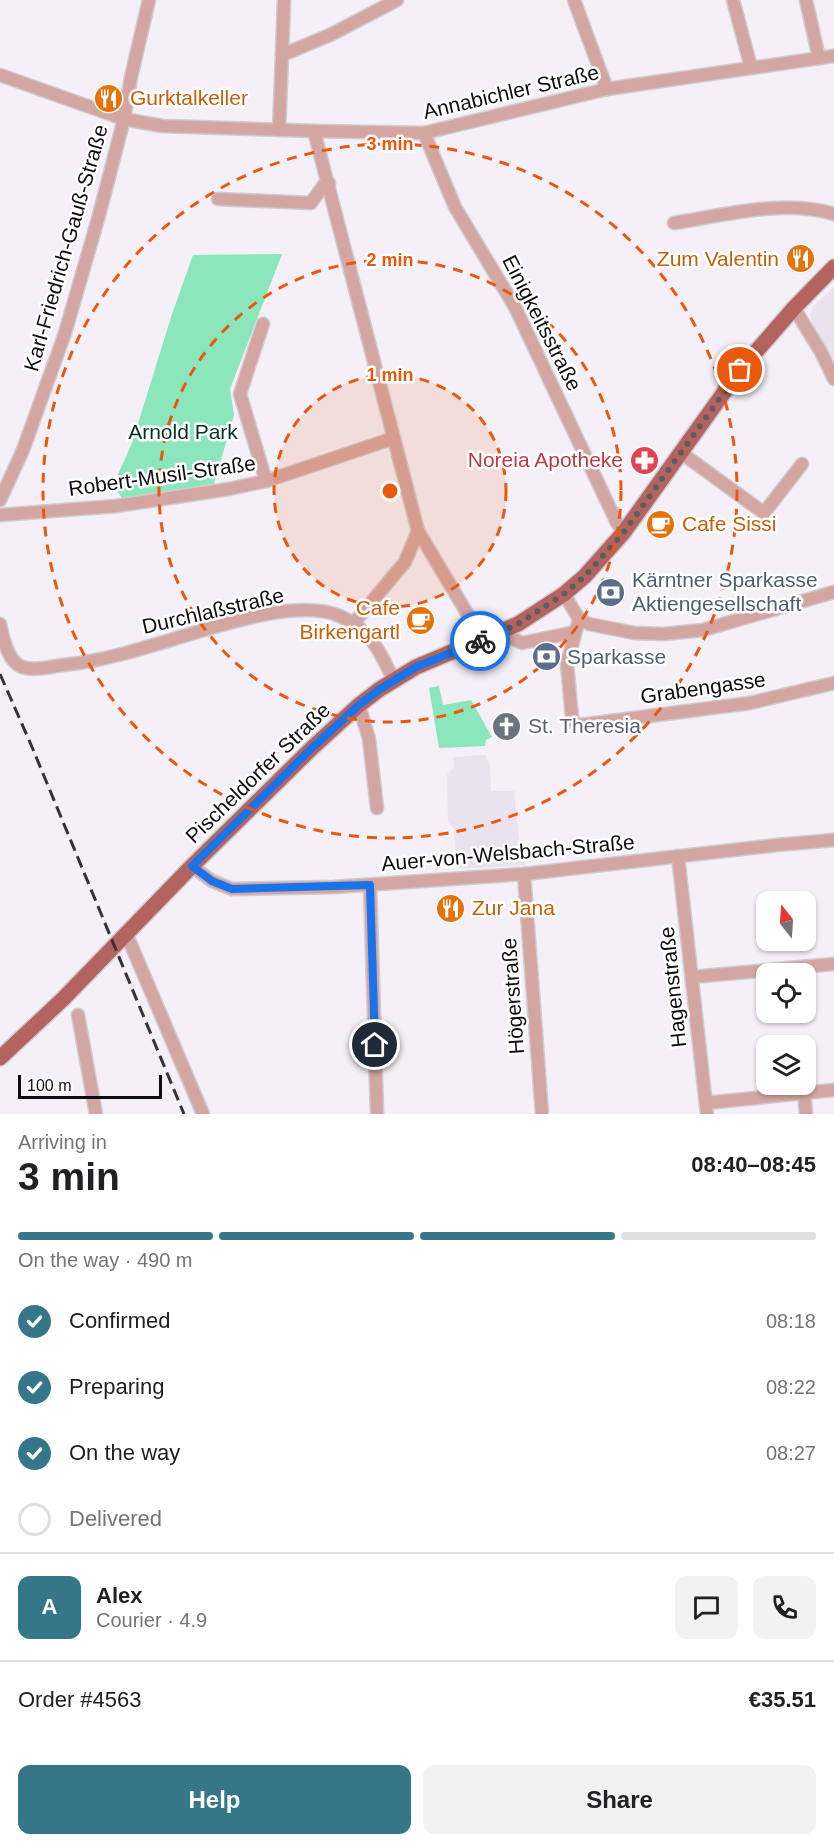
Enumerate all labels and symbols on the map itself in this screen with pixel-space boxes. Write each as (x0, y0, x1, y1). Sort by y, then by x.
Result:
street label: Annabichler Straße (421, 60, 601, 123)
restaurant icon: Gurktalkeller (93, 82, 125, 114)
place label: Gurktalkeller (130, 86, 248, 109)
street label: Karl-Friedrich-Gauß-Straße (19, 122, 112, 374)
text: 3 min (366, 134, 414, 154)
restaurant icon: Zum Valentin (784, 243, 816, 275)
place label: Zum Valentin (657, 247, 779, 270)
text: 2 min (366, 250, 414, 270)
street label: Einigkeitsstraße (498, 251, 587, 395)
pin (714, 344, 765, 395)
text: 1 min (366, 365, 414, 385)
park label: Arnold Park (128, 420, 238, 443)
pharmacy icon: Noreia Apotheke (628, 444, 660, 476)
place label: Noreia Apotheke (468, 448, 623, 471)
street label: Robert-Musil-Straße (67, 451, 257, 500)
centre of rings (380, 481, 400, 501)
cafe icon: Cafe Sissi (645, 508, 677, 540)
place label: Cafe Sissi (682, 512, 777, 535)
place label: Kärntner Sparkasse Aktiengesellschaft (632, 568, 818, 615)
bank icon: Kärntner Sparkasse Aktiengesellschaft (595, 576, 627, 608)
street label: Durchlaßstraße (140, 583, 286, 638)
place label: Cafe Birkengartl (300, 596, 400, 643)
cafe icon: Cafe Birkengartl (405, 604, 437, 636)
courier (450, 611, 510, 671)
bank icon: Sparkasse (530, 641, 562, 673)
place label: Sparkasse (567, 645, 666, 668)
street label: Grabengasse (639, 667, 767, 708)
street label: Pischeldorfer Straße (181, 698, 334, 847)
church icon: St. Theresia (491, 710, 523, 742)
place label: St. Theresia (528, 714, 641, 737)
street label: Auer-von-Welsbach-Straße (380, 830, 635, 875)
north arrow (756, 891, 816, 951)
restaurant icon: Zur Jana (435, 892, 467, 924)
place label: Zur Jana (472, 896, 555, 919)
street label: Hagenstraße (655, 925, 690, 1049)
street label: Högerstraße (497, 937, 528, 1055)
pin (349, 1019, 400, 1070)
scale bar (18, 1072, 162, 1100)

